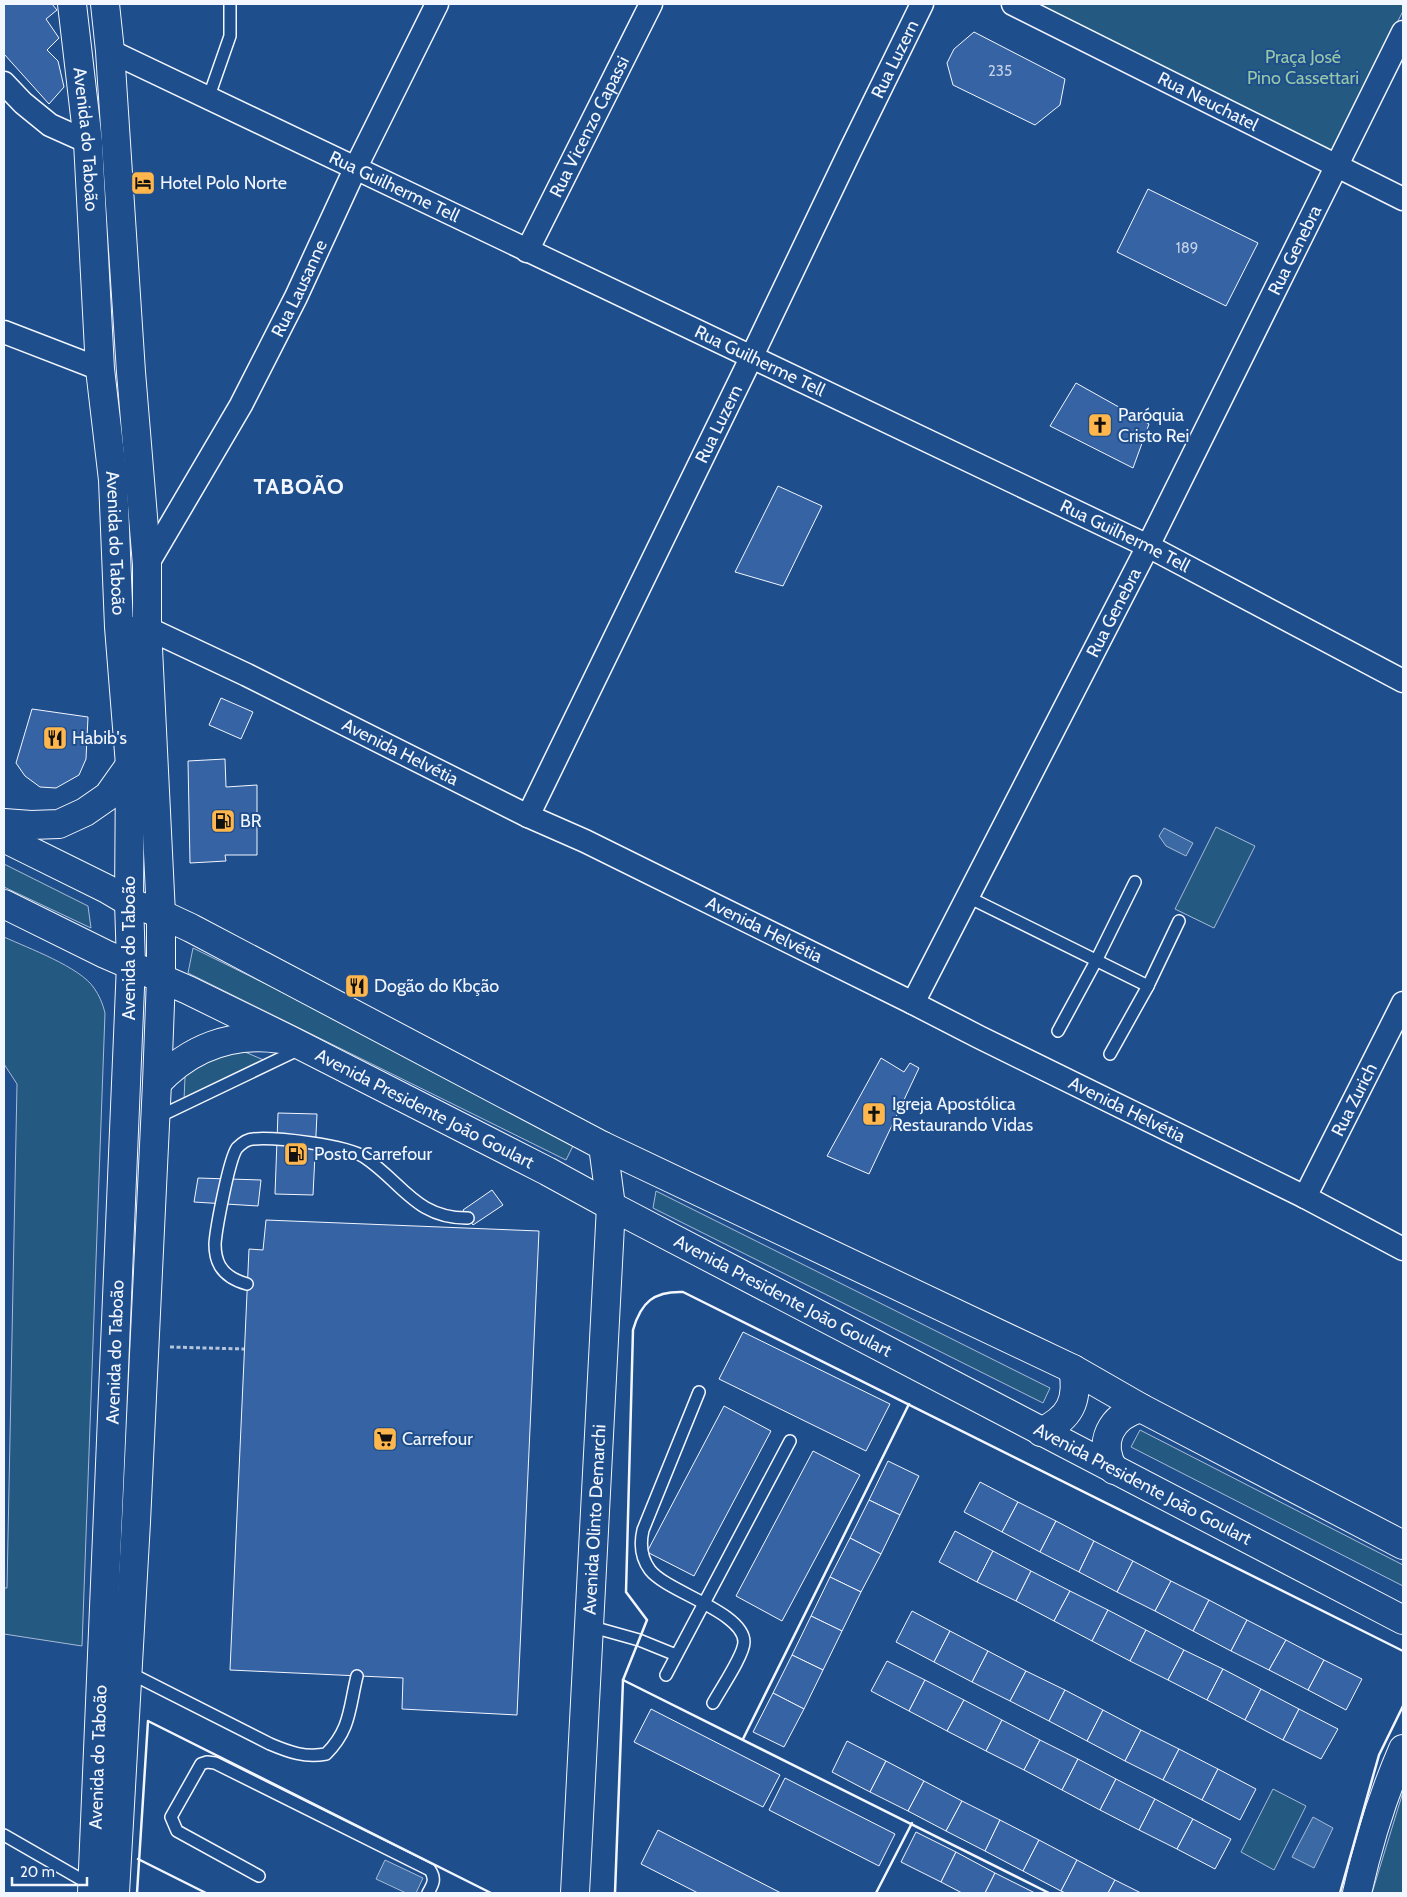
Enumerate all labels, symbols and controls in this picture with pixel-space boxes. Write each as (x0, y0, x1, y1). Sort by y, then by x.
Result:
street label: Rua Luzern (866, 17, 923, 102)
park label: Praça José Pino Cassettari (1247, 46, 1359, 89)
street label: Rua Vicenzo Capassi (545, 53, 634, 201)
house number: 235 (988, 62, 1012, 80)
street label: Avenida do Taboão (68, 66, 103, 212)
street label: Rua Neuchatel (1154, 67, 1263, 136)
street label: Rua Guilherme Tell (326, 146, 464, 227)
hotel icon: Hotel Polo Norte (130, 170, 156, 196)
place label: Hotel Polo Norte (160, 172, 287, 194)
street label: Rua Genebra (1263, 201, 1326, 299)
street label: Rua Lausanne (266, 236, 332, 341)
house number: 189 (1176, 239, 1198, 257)
street label: Rua Guilherme Tell (691, 320, 829, 402)
street label: Rua Luzern (691, 381, 747, 467)
place label: Paróquia Cristo Rei (1118, 404, 1189, 447)
church icon: Paróquia Cristo Rei (1087, 412, 1113, 438)
street label: Avenida do Taboão (101, 470, 130, 616)
district label: TABOÃO (253, 473, 345, 500)
street label: Rua Guilherme Tell (1057, 495, 1194, 578)
street label: Rua Genebra (1082, 564, 1146, 661)
street label: Avenida Helvétia (338, 714, 462, 790)
restaurant icon: Habib's (42, 725, 68, 751)
place label: Habib's (72, 727, 127, 749)
fuel station icon: BR (210, 808, 236, 834)
place label: BR (240, 810, 262, 832)
street label: Avenida do Taboão (118, 876, 140, 1020)
street label: Avenida Helvétia (702, 891, 826, 968)
restaurant icon: Dogão do Kbção (344, 973, 370, 999)
place label: Dogão do Kbção (374, 975, 499, 997)
street label: Avenida Presidente João Goulart (312, 1044, 538, 1174)
street label: Rua Zurich (1327, 1059, 1382, 1140)
street label: Avenida Helvétia (1065, 1072, 1189, 1148)
place label: Igreja Apostólica Restaurando Vidas (892, 1093, 1033, 1136)
church icon: Igreja Apostólica Restaurando Vidas (861, 1101, 887, 1127)
fuel station icon: Posto Carrefour (283, 1141, 309, 1167)
place label: Posto Carrefour (314, 1143, 433, 1165)
street label: Avenida Presidente João Goulart (670, 1230, 895, 1362)
street label: Avenida do Taboão (101, 1279, 129, 1425)
street label: Avenida Presidente João Goulart (1030, 1418, 1255, 1550)
street label: Avenida Olinto Demarchi (579, 1424, 611, 1615)
supermarket icon: Carrefour (372, 1426, 398, 1452)
place label: Carrefour (402, 1428, 473, 1450)
street label: Avenida do Taboão (84, 1684, 112, 1830)
scale bar (12, 1854, 88, 1886)
text: 20 m (20, 1863, 55, 1881)

